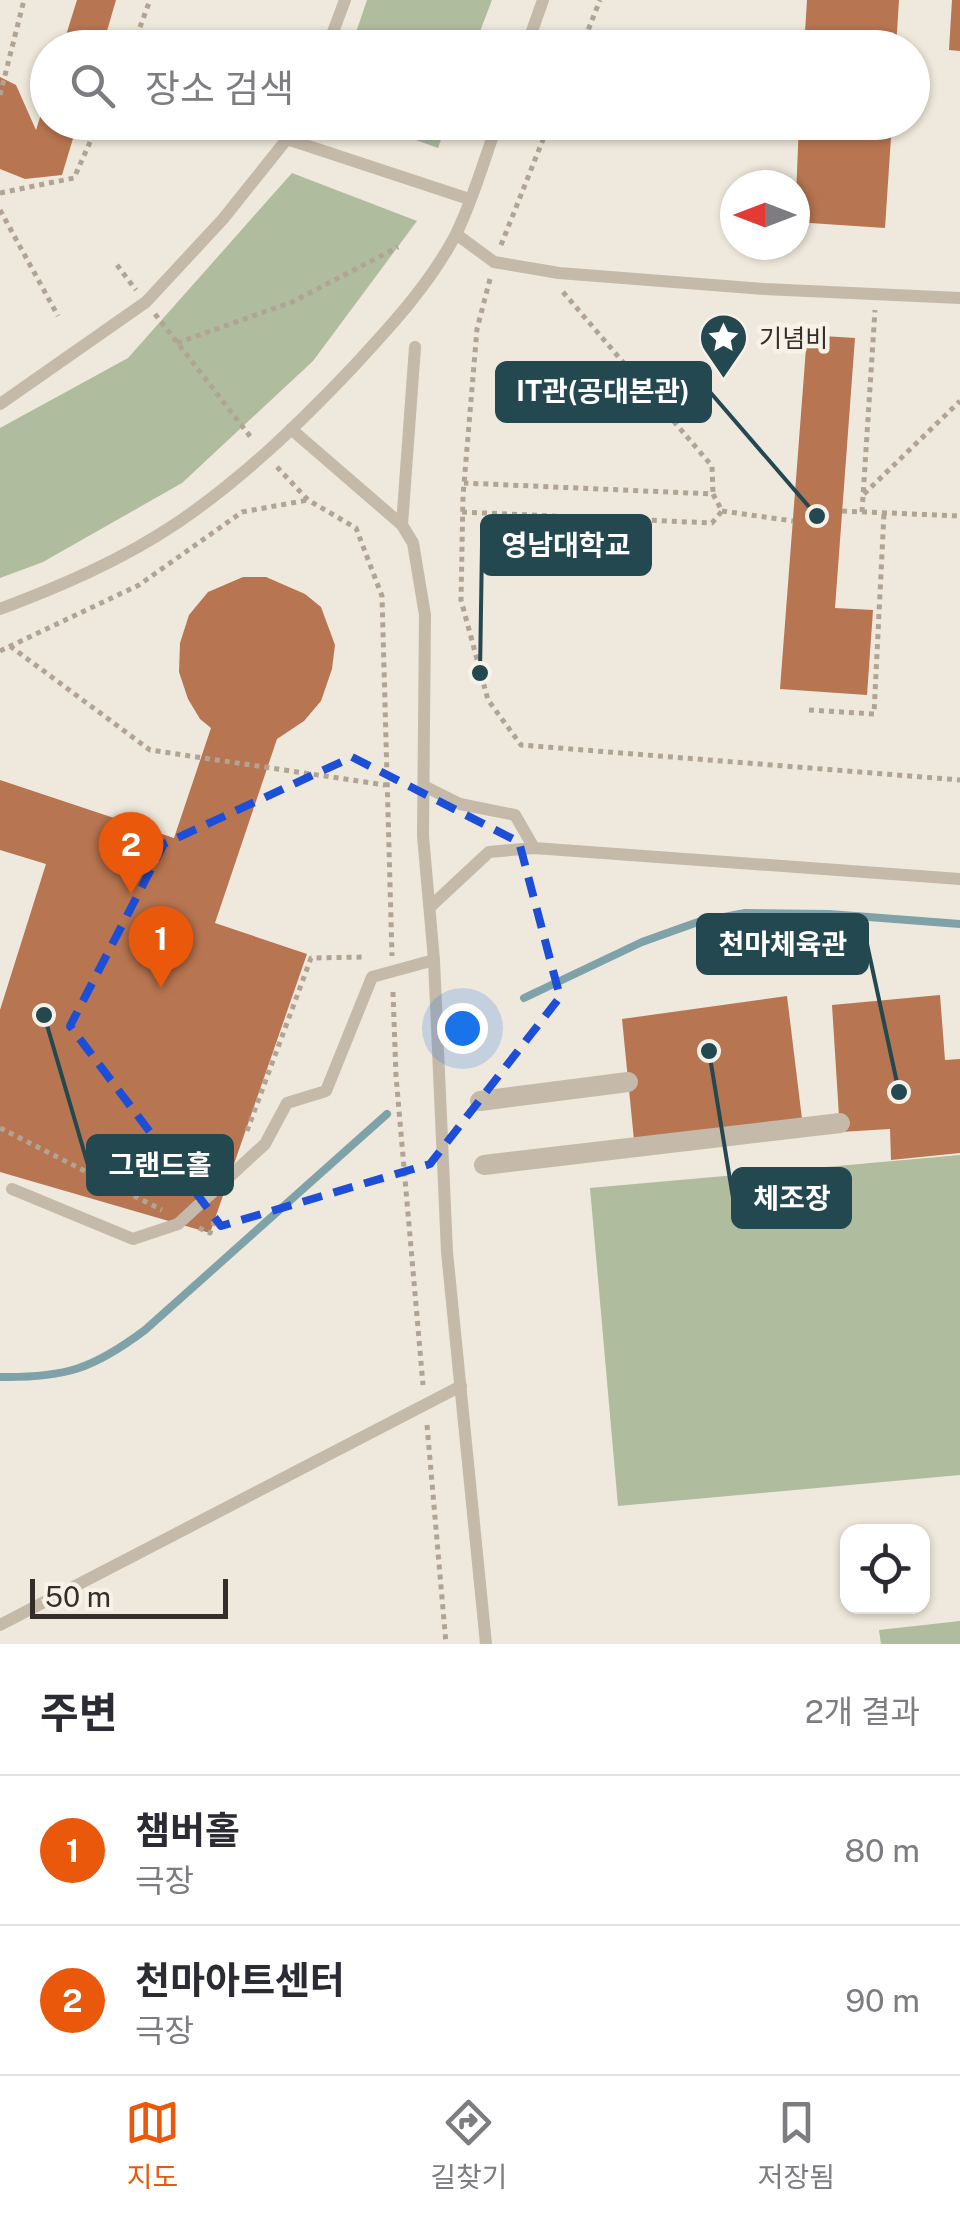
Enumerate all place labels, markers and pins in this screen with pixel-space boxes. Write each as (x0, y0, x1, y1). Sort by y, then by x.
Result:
place icon: 기념비 (698, 312, 750, 380)
place label: 기념비 (759, 323, 828, 353)
callout: IT관(공대본관) (497, 363, 710, 421)
callout: 영남대학교 (482, 516, 650, 574)
pin: 2 (98, 812, 164, 894)
pin: 1 (128, 906, 194, 988)
callout: 천마체육관 (698, 915, 867, 973)
callout: 그랜드홀 (88, 1136, 232, 1194)
callout: 체조장 (733, 1169, 850, 1227)

